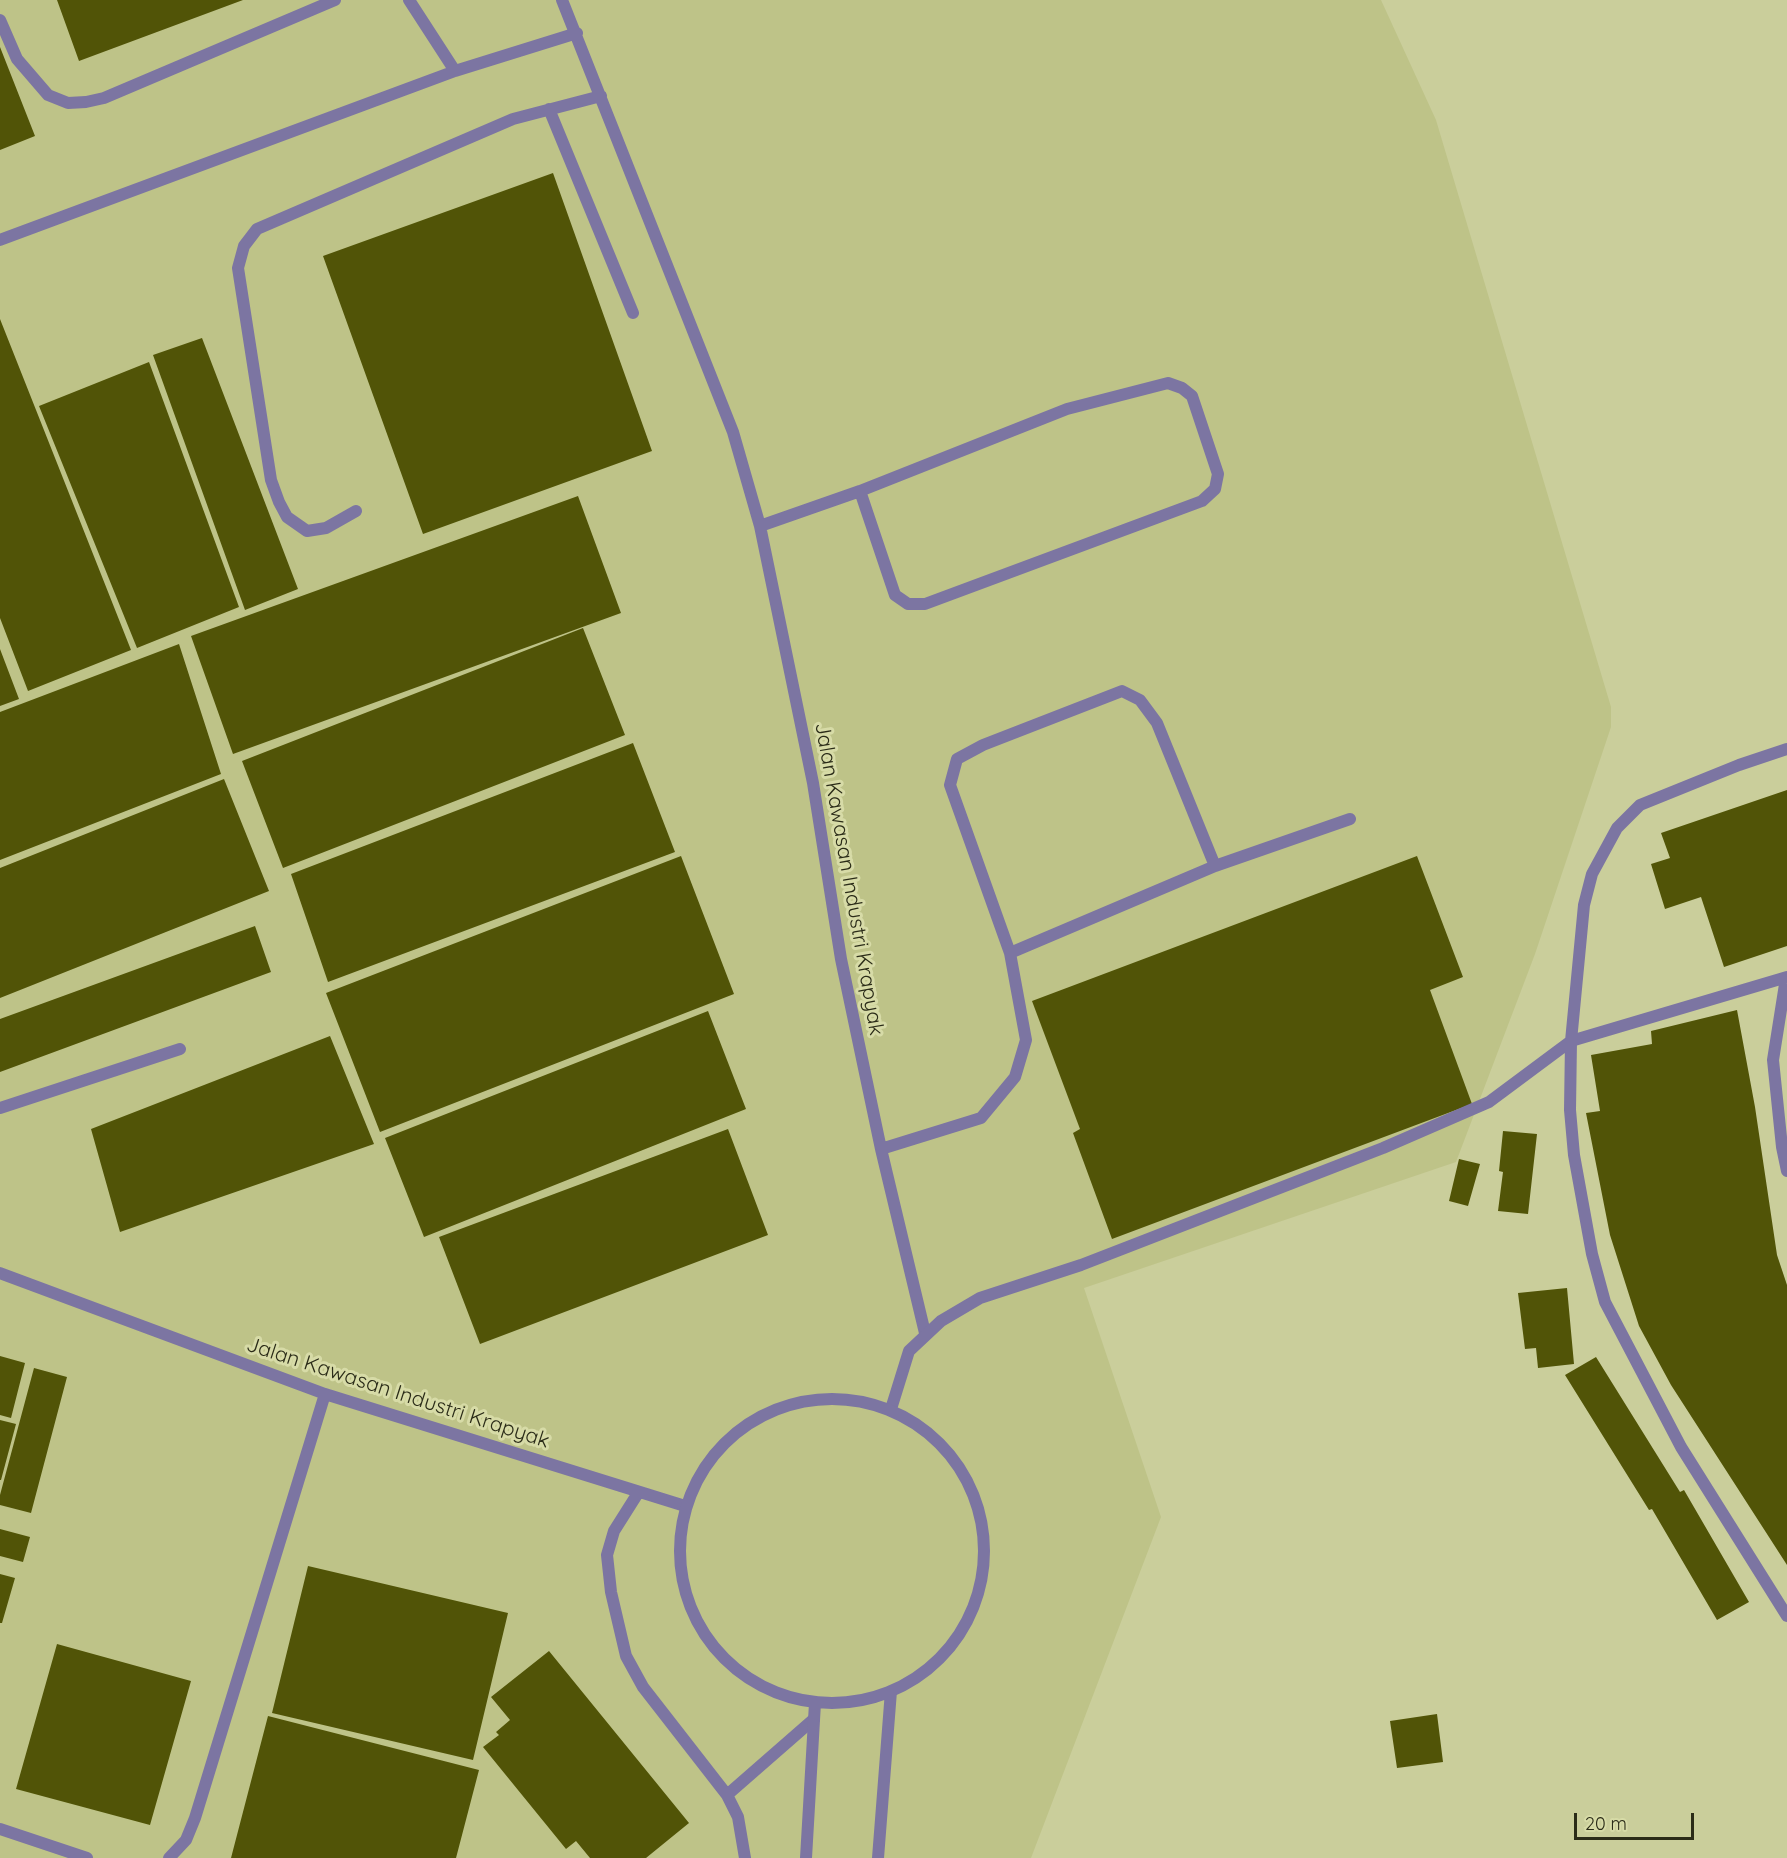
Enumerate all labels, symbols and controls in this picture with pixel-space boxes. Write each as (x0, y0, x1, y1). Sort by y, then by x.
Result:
street label: Jalan Kawasan Industri Krapyak (809, 721, 889, 1037)
street label: Jalan Kawasan Industri Krapyak (243, 1332, 553, 1454)
scale bar (1577, 1801, 1697, 1839)
text: 20 m (1585, 1812, 1627, 1835)

